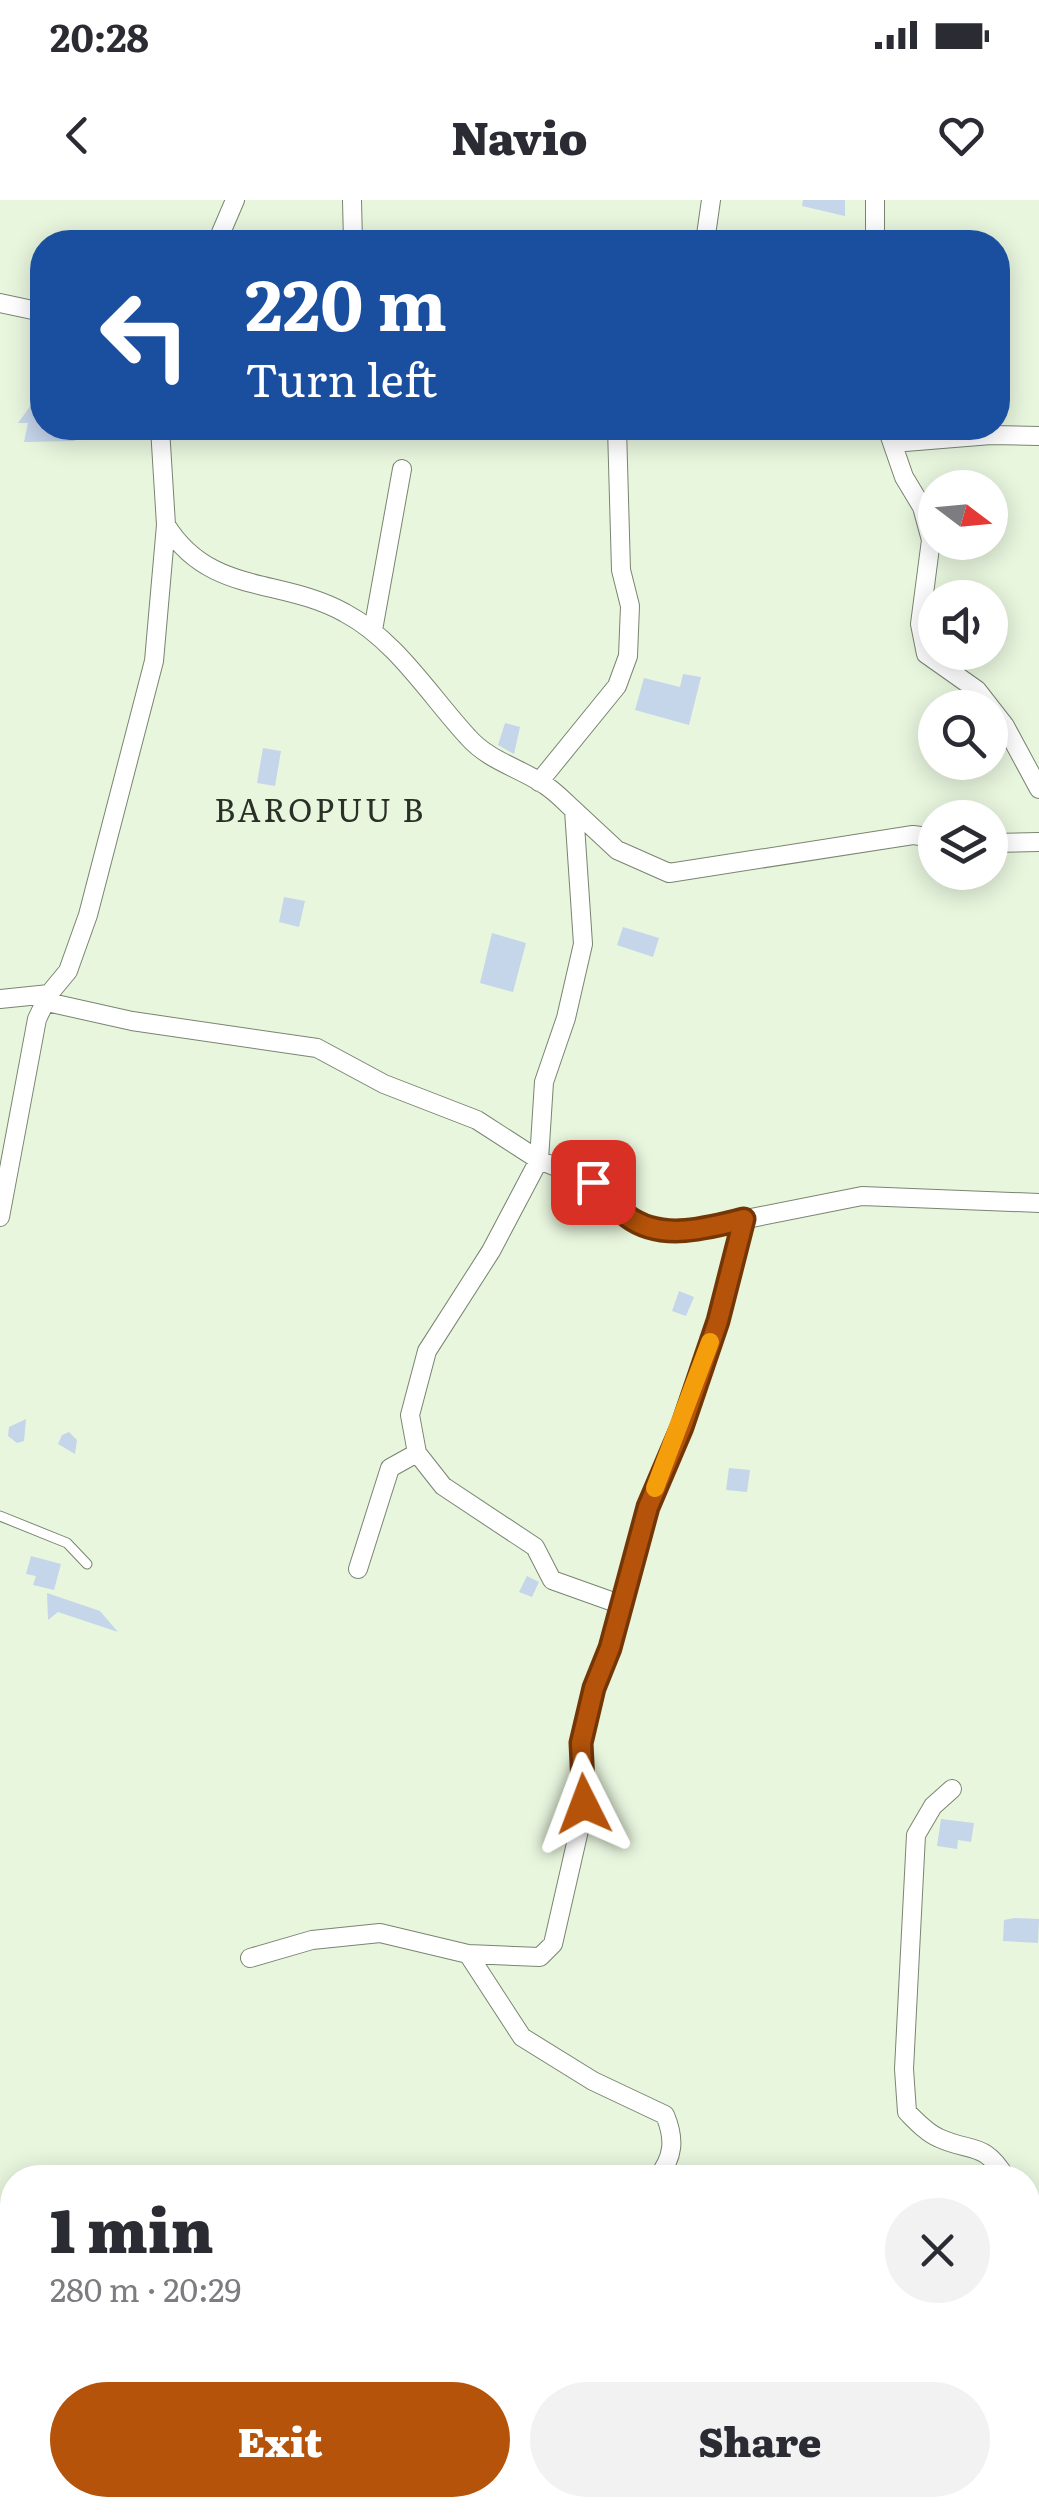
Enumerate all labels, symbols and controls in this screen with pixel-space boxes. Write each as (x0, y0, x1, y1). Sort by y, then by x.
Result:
text: 20:28 (50, 7, 149, 64)
text: Navio (451, 102, 588, 169)
icon: back (50, 108, 105, 163)
icon: heart (934, 108, 989, 163)
text: 220 m (245, 249, 447, 353)
icon: left (80, 270, 210, 400)
text: Turn left (245, 344, 437, 411)
north arrow (918, 470, 1008, 560)
map controls (918, 470, 1008, 890)
button: sound (918, 580, 1008, 670)
button: search (918, 690, 1008, 780)
district label: BAROPUU B (214, 784, 426, 832)
button: layers (918, 800, 1008, 890)
pin (551, 1140, 636, 1225)
icon: arrive (566, 1155, 621, 1210)
position arrow (532, 1752, 636, 1856)
text: 1 min (50, 2182, 214, 2271)
button: close (885, 2198, 990, 2303)
text: 280 m · 20:29 (50, 2264, 241, 2312)
button: Exit (50, 2382, 510, 2497)
button: Share (530, 2382, 990, 2497)

